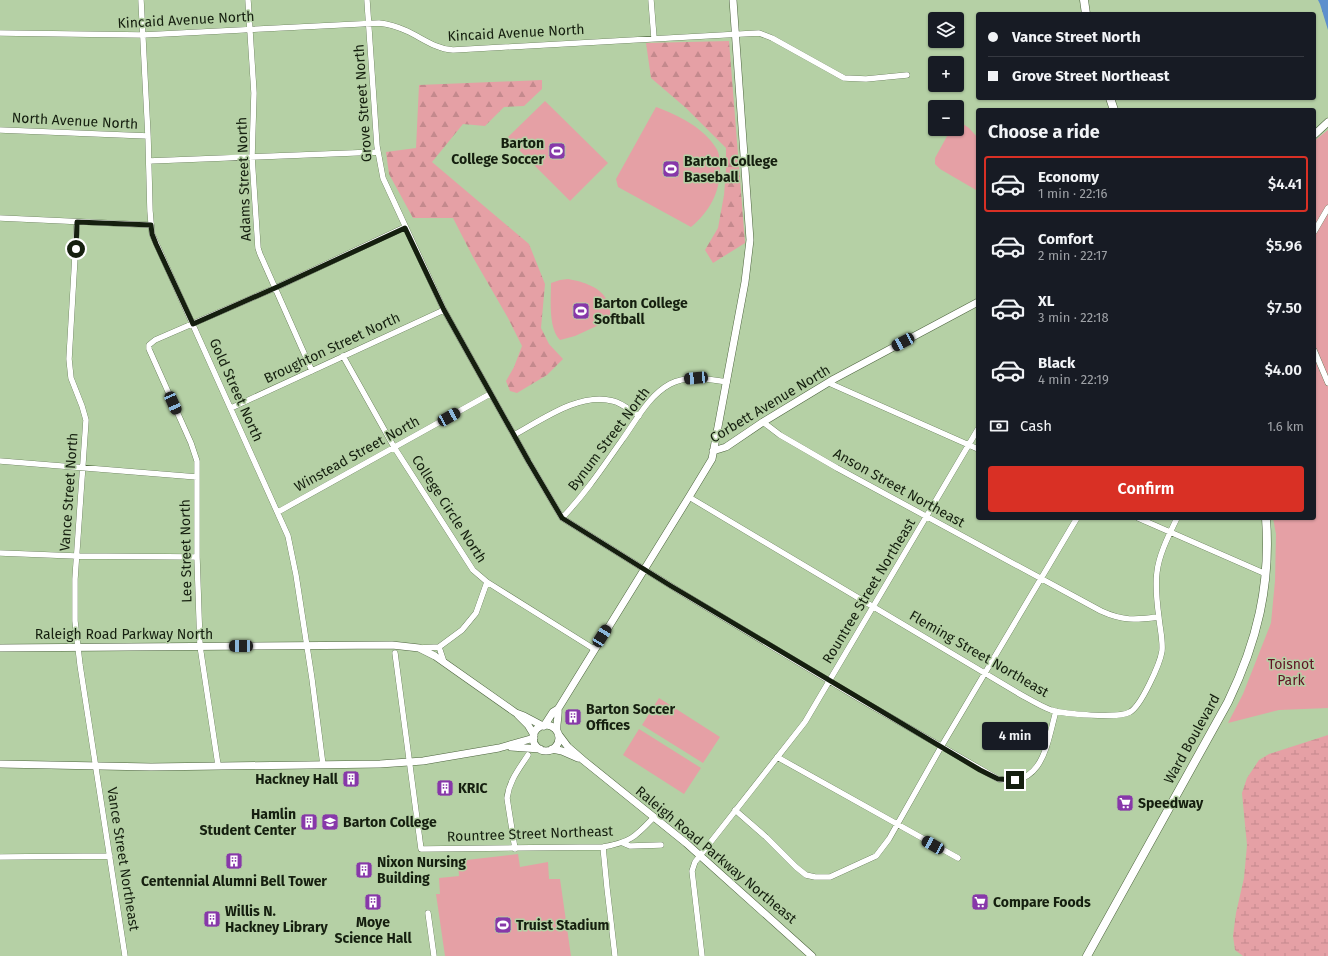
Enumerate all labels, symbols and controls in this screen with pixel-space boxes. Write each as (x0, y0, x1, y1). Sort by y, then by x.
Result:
street label: Kincaid Avenue North (117, 8, 255, 32)
map controls (928, 12, 964, 136)
button: layers (928, 12, 964, 48)
street label: Kincaid Avenue North (447, 21, 585, 45)
text: Vance Street North (1012, 28, 1141, 46)
street label: Grove Street North (350, 43, 376, 163)
button: + (928, 56, 964, 92)
text: Grove Street Northeast (1012, 67, 1170, 85)
button: − (928, 100, 964, 136)
street label: North Avenue North (11, 109, 139, 133)
street label: Adams Street North (233, 117, 255, 241)
text: Choose a ride (988, 121, 1100, 143)
place label: Barton College Soccer (451, 135, 544, 168)
sports icon: Barton College Soccer (547, 141, 567, 161)
place label: Barton College Baseball (684, 153, 778, 186)
sports icon: Barton College Baseball (661, 159, 681, 179)
icon: car (990, 166, 1026, 202)
text: Economy (1038, 168, 1099, 186)
text: $4.41 (1268, 175, 1302, 193)
text: 1 min · 22:16 (1038, 186, 1108, 201)
icon: car (990, 228, 1026, 264)
text: Comfort (1038, 230, 1094, 248)
text: $5.96 (1266, 237, 1302, 255)
route start (67, 240, 85, 258)
text: 2 min · 22:17 (1038, 248, 1107, 263)
icon: car (990, 290, 1026, 326)
text: XL (1038, 292, 1054, 310)
place label: Barton College Softball (594, 295, 688, 328)
text: $7.50 (1267, 299, 1302, 317)
sports icon: Barton College Softball (571, 301, 591, 321)
street label: Broughton Street North (261, 309, 403, 387)
text: 3 min · 22:18 (1038, 310, 1109, 325)
car (890, 331, 916, 353)
street label: Gold Street North (206, 336, 266, 444)
icon: car (990, 352, 1026, 388)
text: Black (1038, 354, 1075, 372)
street label: Corbett Avenue North (707, 361, 833, 447)
text: $4.00 (1265, 361, 1302, 379)
car (684, 371, 708, 385)
text: 4 min · 22:19 (1038, 372, 1109, 387)
street label: Bynum Street North (564, 384, 654, 494)
car (163, 390, 183, 416)
car (436, 406, 462, 428)
street label: Winstead Street North (291, 413, 423, 495)
icon: cash (988, 415, 1010, 437)
text: Cash (1020, 417, 1052, 435)
text: 1.6 km (1267, 419, 1304, 434)
street label: Vance Street North (56, 432, 82, 552)
street label: Anson Street Northeast (830, 445, 968, 532)
street label: College Circle North (408, 452, 490, 566)
button: Confirm (988, 466, 1304, 512)
street label: Lee Street North (177, 499, 195, 603)
street label: Rountree Street Northeast (819, 514, 920, 667)
street label: Fleming Street Northeast (906, 607, 1053, 701)
car (591, 623, 613, 649)
street label: Raleigh Road Parkway North (35, 626, 213, 643)
car (229, 640, 253, 652)
park label: Toisnot Park (1268, 656, 1315, 689)
street label: Ward Boulevard (1160, 691, 1224, 787)
place label: Barton Soccer Offices (586, 701, 675, 734)
building icon: Barton Soccer Offices (563, 707, 583, 727)
callout: 4 min (982, 722, 1048, 750)
text: 4 min (999, 728, 1031, 743)
building icon: Hackney Hall (341, 769, 361, 789)
place label: Hackney Hall (255, 771, 339, 788)
route end (1006, 771, 1024, 789)
building icon: KRIC (435, 778, 455, 798)
place label: KRIC (458, 780, 488, 797)
street label: Raleigh Road Parkway Northeast (632, 783, 801, 928)
street label: Vance Street Northeast (103, 786, 143, 933)
supermarket icon: Speedway (1115, 793, 1135, 813)
place label: Speedway (1138, 795, 1204, 812)
place label: Hamlin Student Center (200, 806, 296, 839)
building icon: Hamlin Student Center (299, 812, 319, 832)
school or university icon: Barton College (320, 812, 340, 832)
place label: Barton College (343, 814, 437, 831)
street label: Rountree Street Northeast (447, 823, 614, 845)
car (920, 834, 946, 856)
building icon: Centennial Alumni Bell Tower (224, 851, 244, 871)
place label: Nixon Nursing Building (377, 854, 466, 887)
building icon: Nixon Nursing Building (354, 860, 374, 880)
place label: Centennial Alumni Bell Tower (141, 873, 327, 890)
building icon: Moye Science Hall (363, 892, 383, 912)
supermarket icon: Compare Foods (970, 892, 990, 912)
place label: Compare Foods (993, 894, 1091, 911)
place label: Willis N. Hackney Library (225, 903, 329, 936)
building icon: Willis N. Hackney Library (202, 909, 222, 929)
place label: Moye Science Hall (334, 914, 412, 947)
sports icon: Truist Stadium (493, 915, 513, 935)
place label: Truist Stadium (516, 917, 609, 934)

